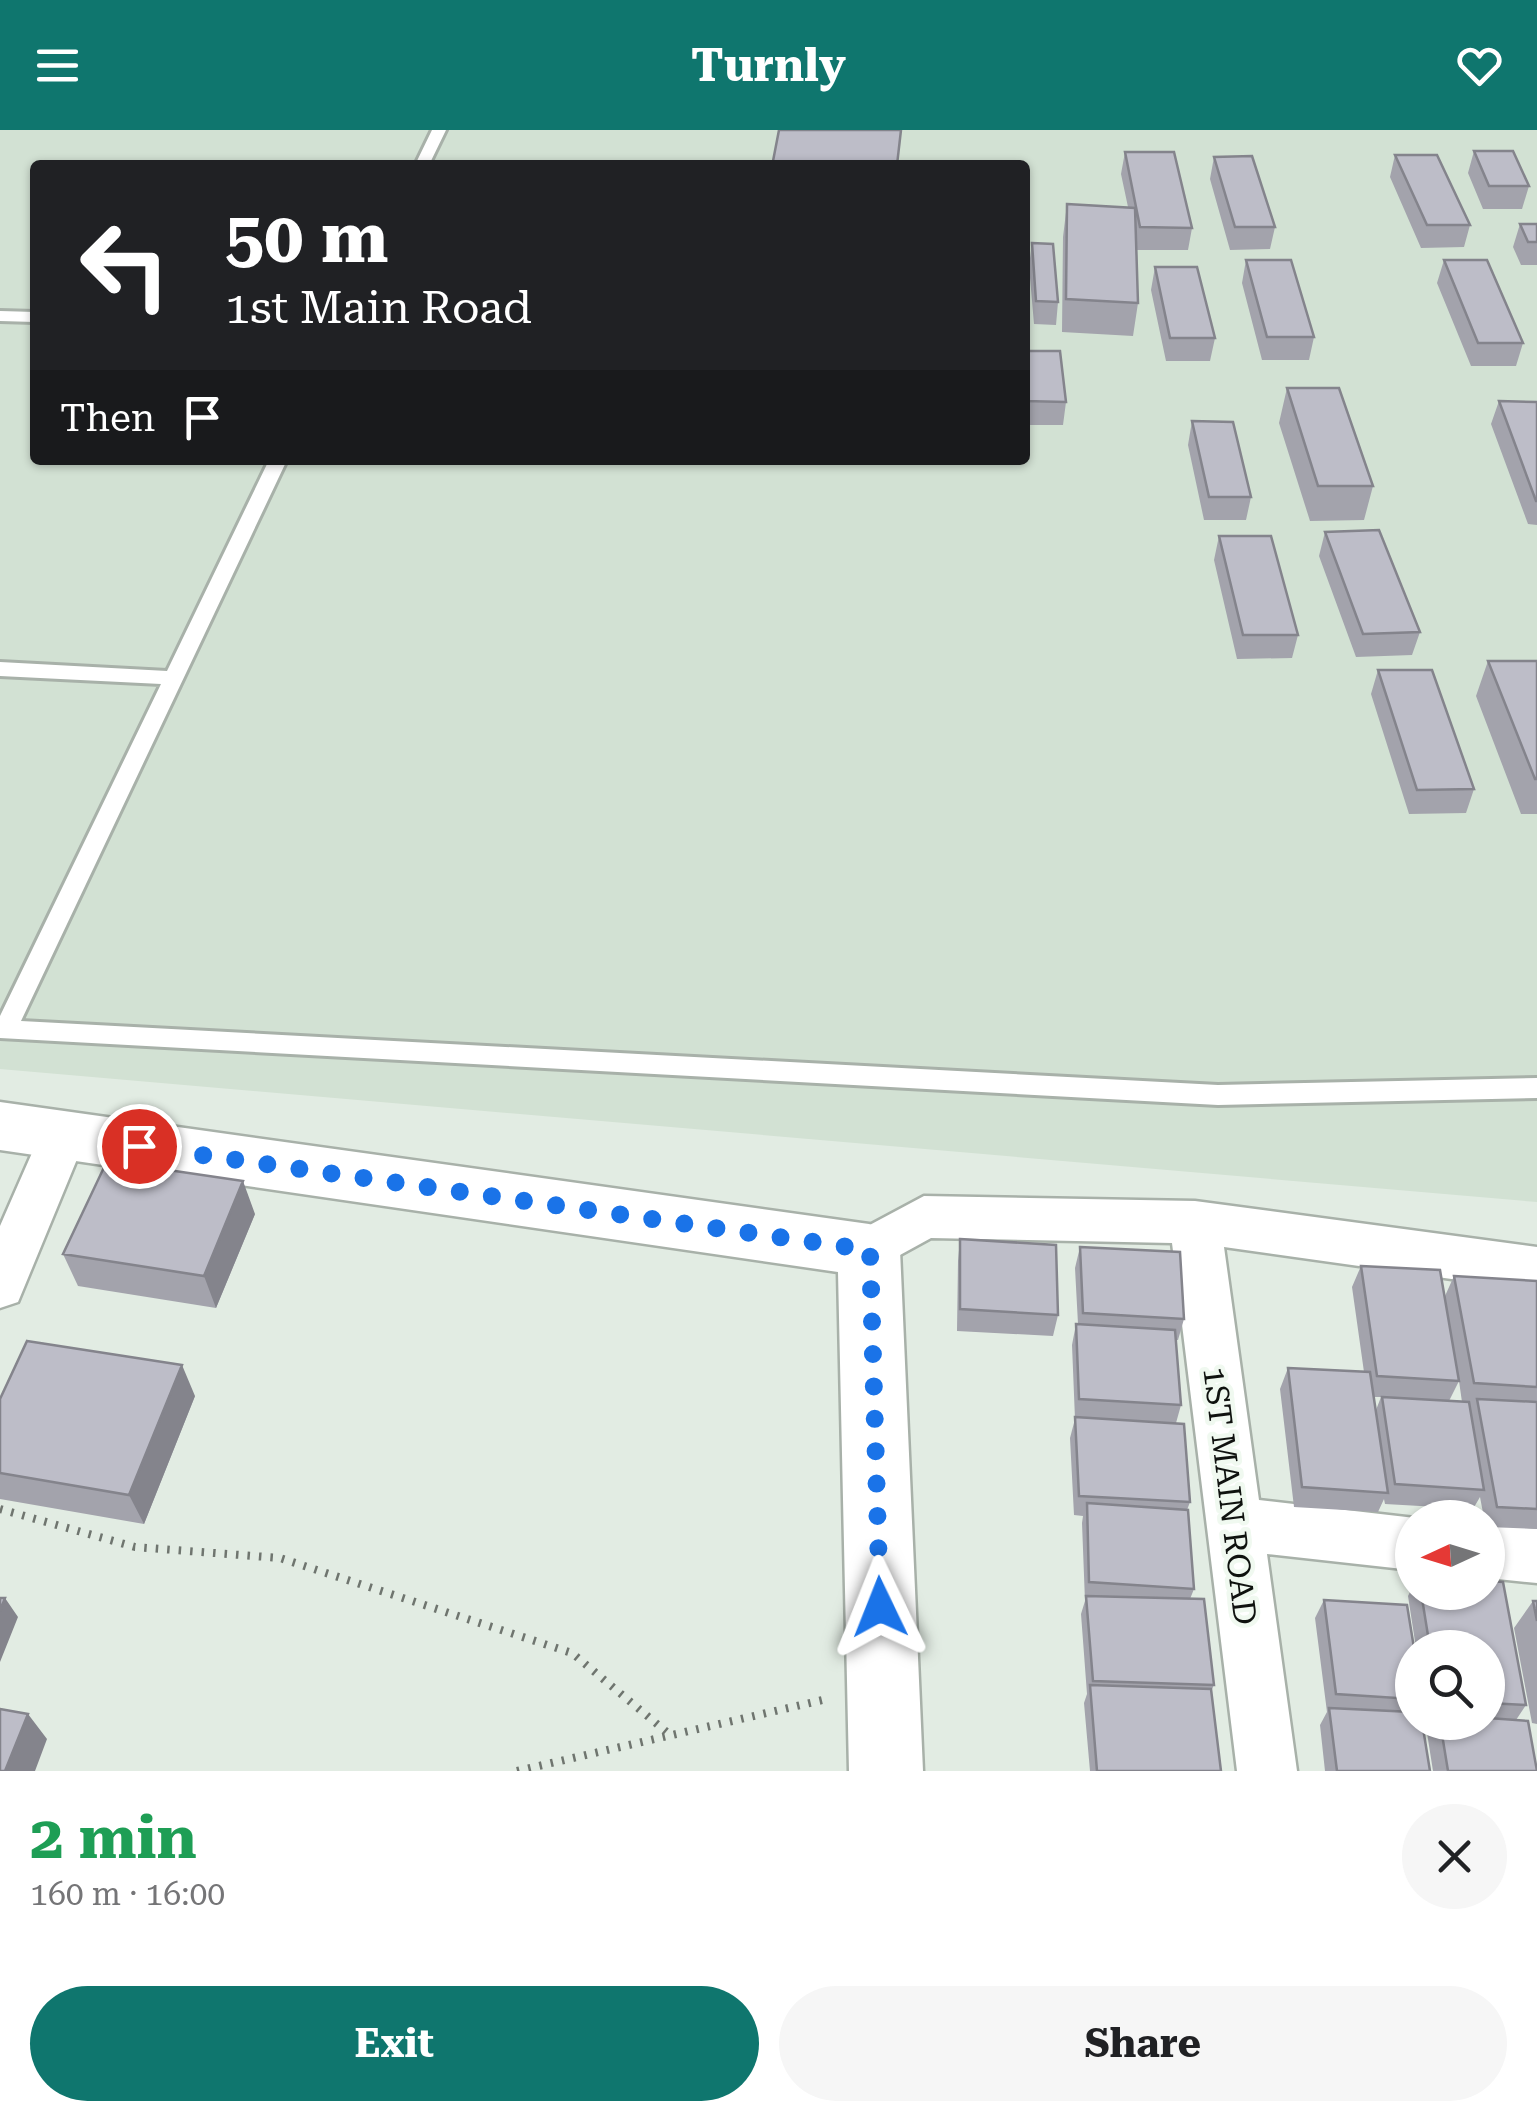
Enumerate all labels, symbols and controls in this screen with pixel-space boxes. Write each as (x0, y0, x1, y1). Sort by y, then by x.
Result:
icon: menu (30, 38, 85, 93)
icon: heart (1452, 38, 1507, 93)
text: Turnly (691, 39, 846, 92)
text: 50 m (225, 197, 389, 279)
icon: left (60, 200, 190, 330)
text: 1st Main Road (225, 281, 532, 334)
icon: arrive (175, 390, 230, 445)
text: Then (60, 396, 155, 440)
pin (97, 1104, 182, 1189)
icon: arrive (112, 1119, 167, 1174)
street label: 1ST MAIN ROAD (1195, 1365, 1265, 1627)
north arrow (1395, 1500, 1505, 1610)
map controls (1395, 1500, 1505, 1740)
position arrow (828, 1555, 932, 1659)
button: search (1395, 1630, 1505, 1740)
text: 2 min (30, 1802, 197, 1873)
button: close (1402, 1804, 1507, 1909)
text: 160 m · 16:00 (30, 1875, 225, 1913)
button: Exit (30, 1986, 759, 2101)
button: Share (779, 1986, 1507, 2101)

